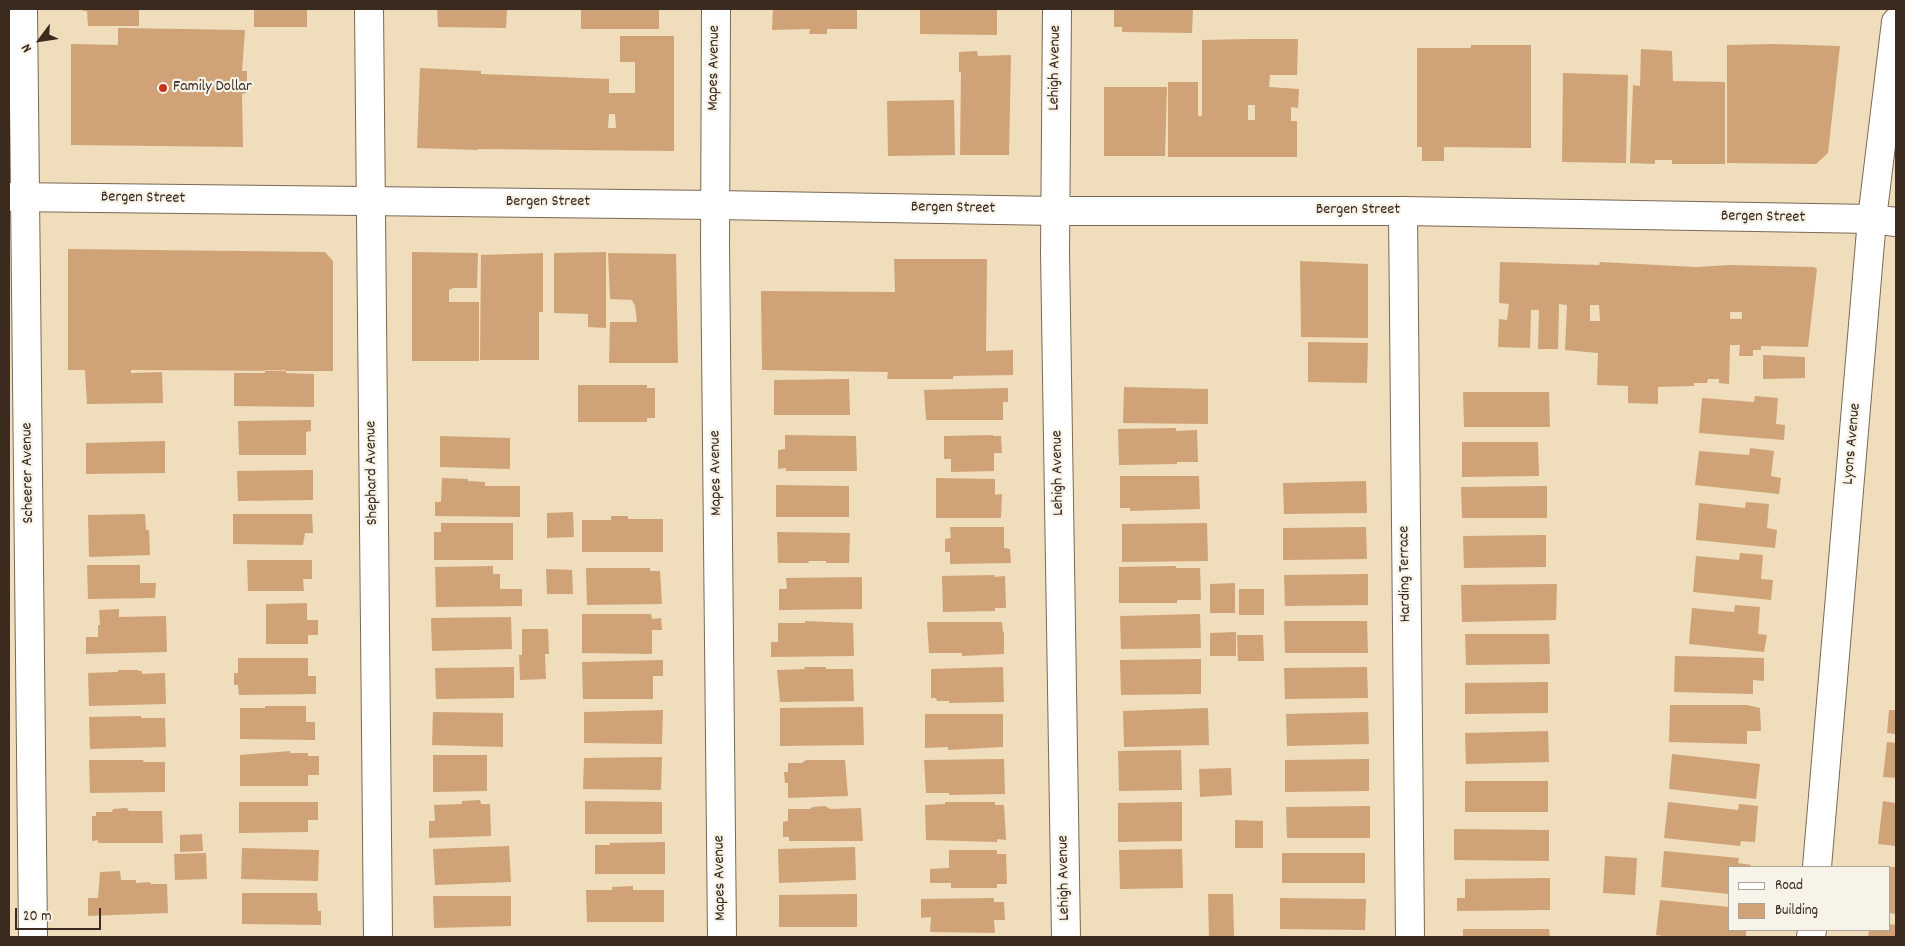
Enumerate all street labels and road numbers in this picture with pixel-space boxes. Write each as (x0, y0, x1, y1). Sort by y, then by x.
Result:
street label: Mapes Avenue (705, 25, 725, 111)
street label: Lehigh Avenue (1046, 25, 1066, 111)
street label: Bergen Street (101, 189, 185, 209)
street label: Bergen Street (506, 193, 590, 213)
street label: Bergen Street (911, 199, 995, 219)
street label: Bergen Street (1316, 201, 1400, 221)
street label: Bergen Street (1721, 208, 1805, 228)
street label: Lyons Avenue (1840, 402, 1866, 486)
street label: Shephard Avenue (362, 421, 384, 525)
street label: Scheerer Avenue (19, 422, 39, 524)
street label: Mapes Avenue (707, 430, 727, 516)
street label: Lehigh Avenue (1049, 430, 1069, 516)
street label: Harding Terrace (1396, 526, 1416, 622)
street label: Mapes Avenue (711, 835, 731, 921)
street label: Lehigh Avenue (1055, 835, 1075, 921)

